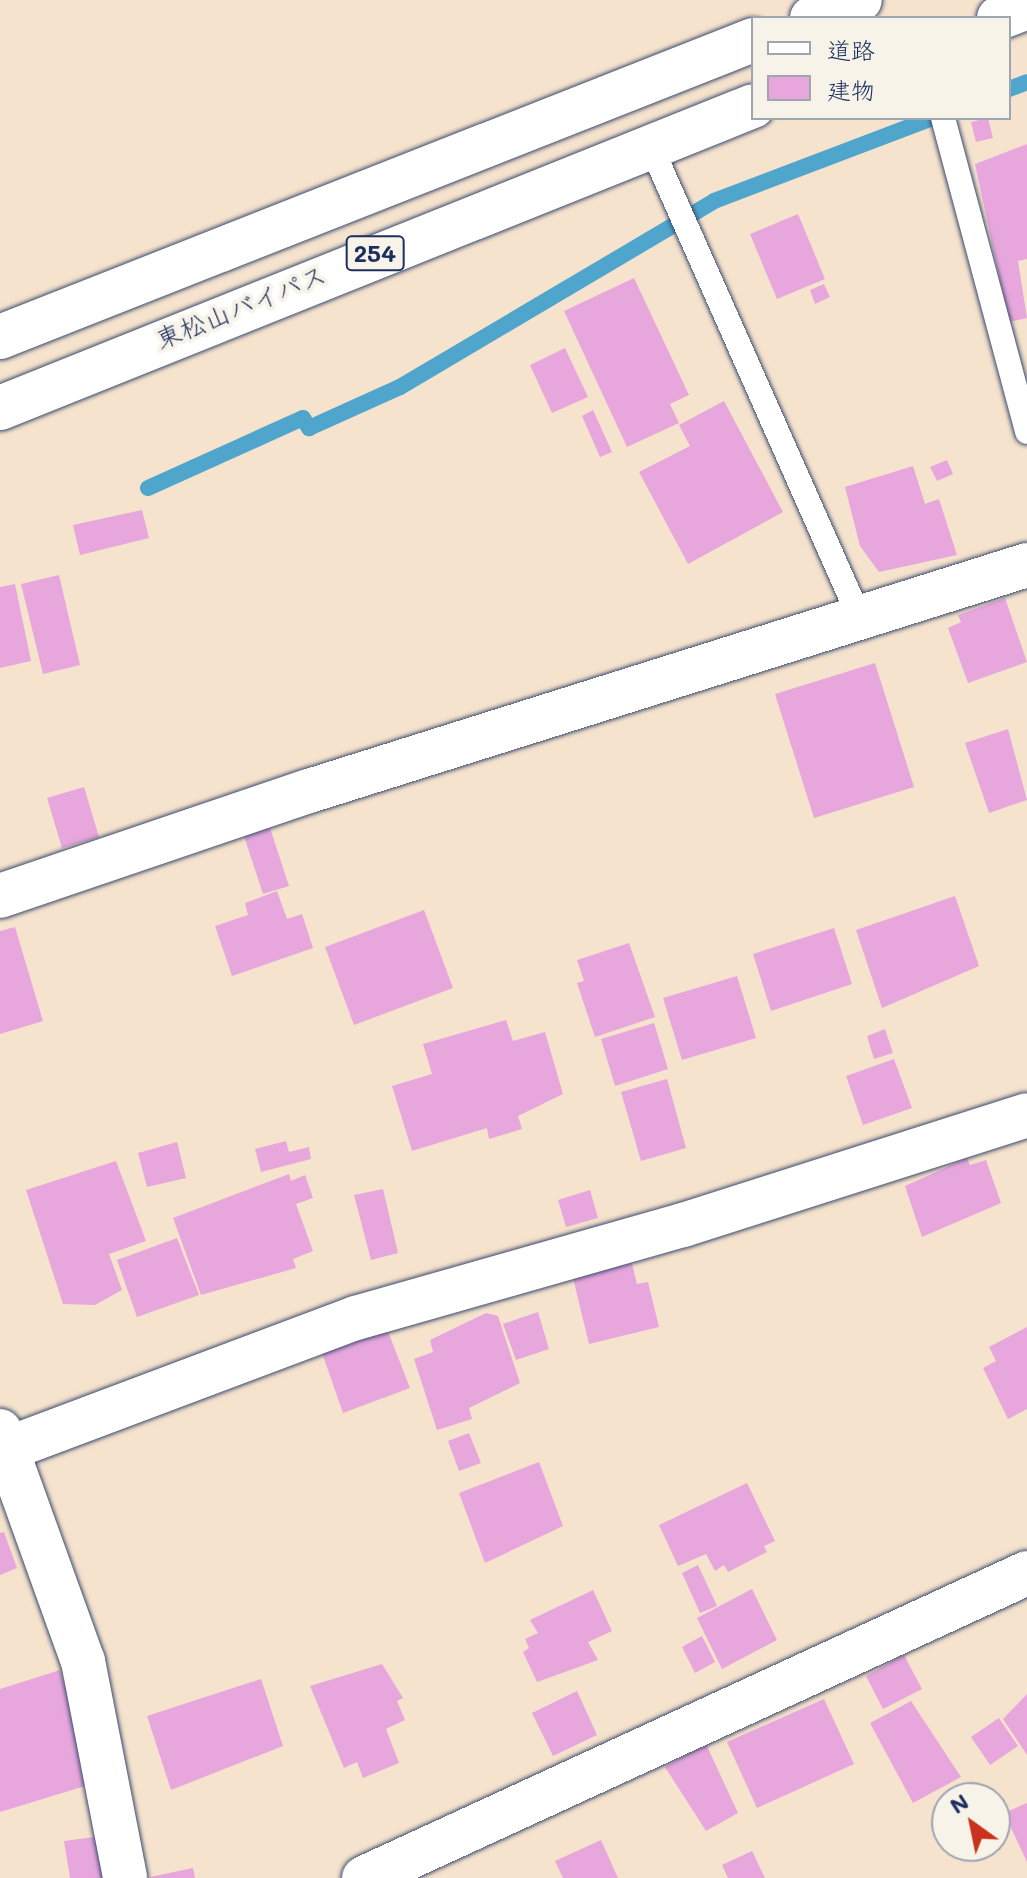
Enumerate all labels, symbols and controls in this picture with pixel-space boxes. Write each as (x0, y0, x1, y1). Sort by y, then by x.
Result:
legend (751, 16, 1011, 120)
text: 道路 (827, 34, 875, 65)
text: 建物 (827, 74, 875, 105)
road number: 254 (345, 233, 405, 273)
street label: 東松山バイパス (151, 258, 331, 356)
north arrow (931, 1782, 1011, 1862)
text: N (944, 1786, 974, 1820)

